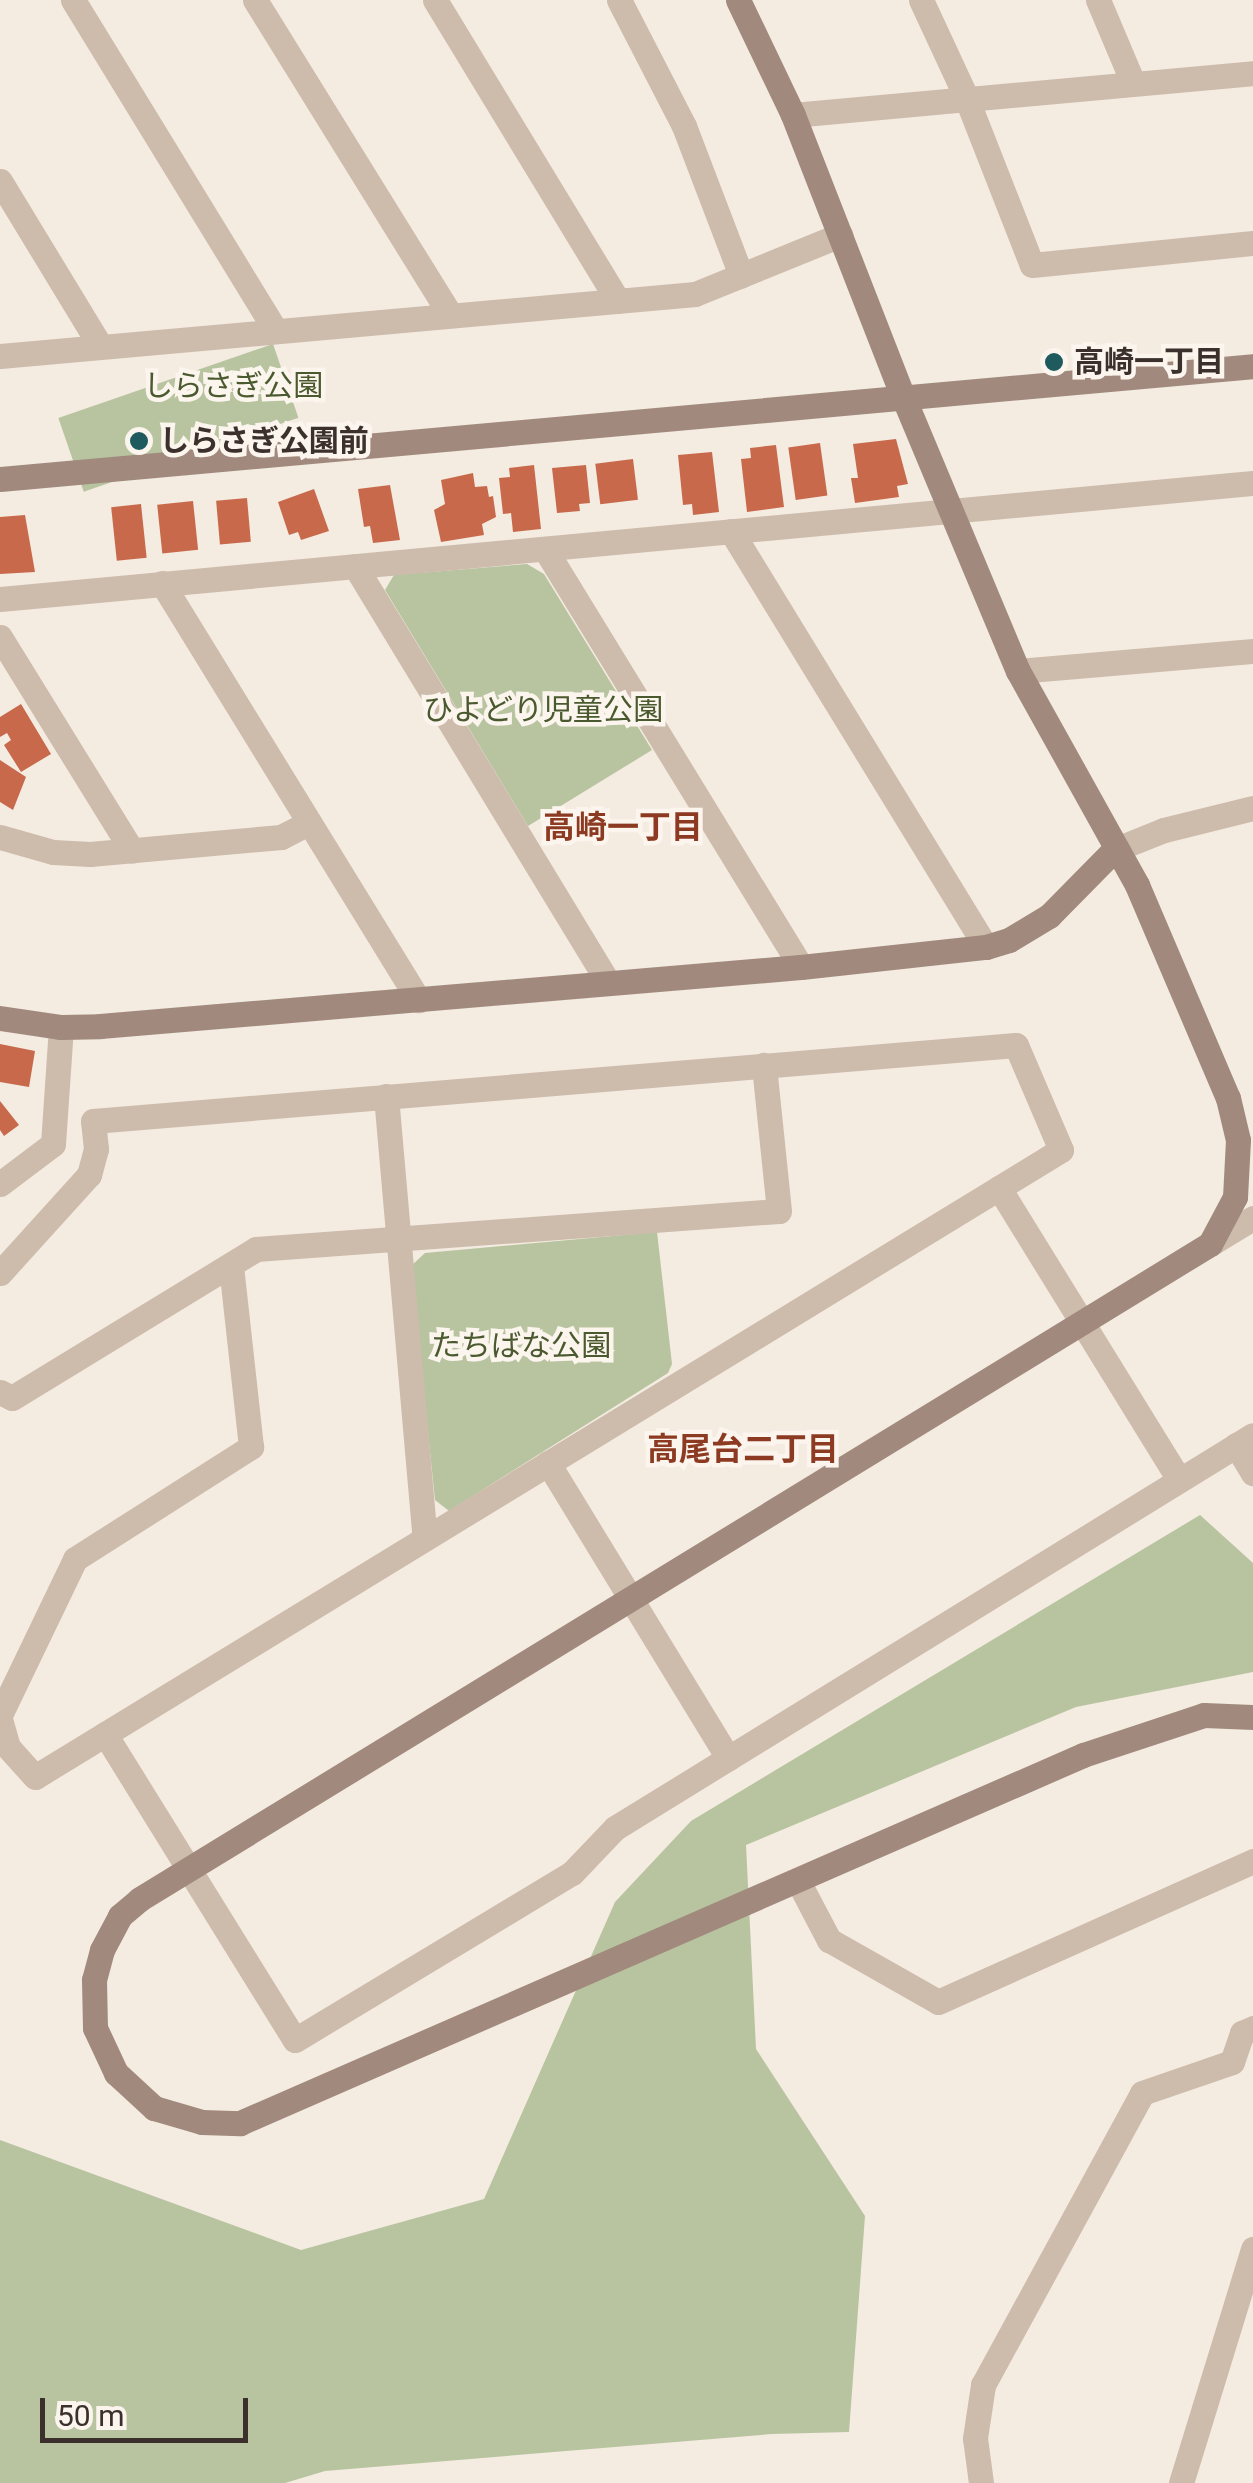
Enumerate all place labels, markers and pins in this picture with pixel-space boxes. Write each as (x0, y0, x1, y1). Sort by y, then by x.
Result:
place label: 高崎一丁目 (1074, 344, 1224, 380)
marker: 高崎一丁目 (1043, 351, 1065, 373)
place label: しらさぎ公園前 (159, 423, 369, 459)
marker: しらさぎ公園前 (128, 430, 150, 452)

